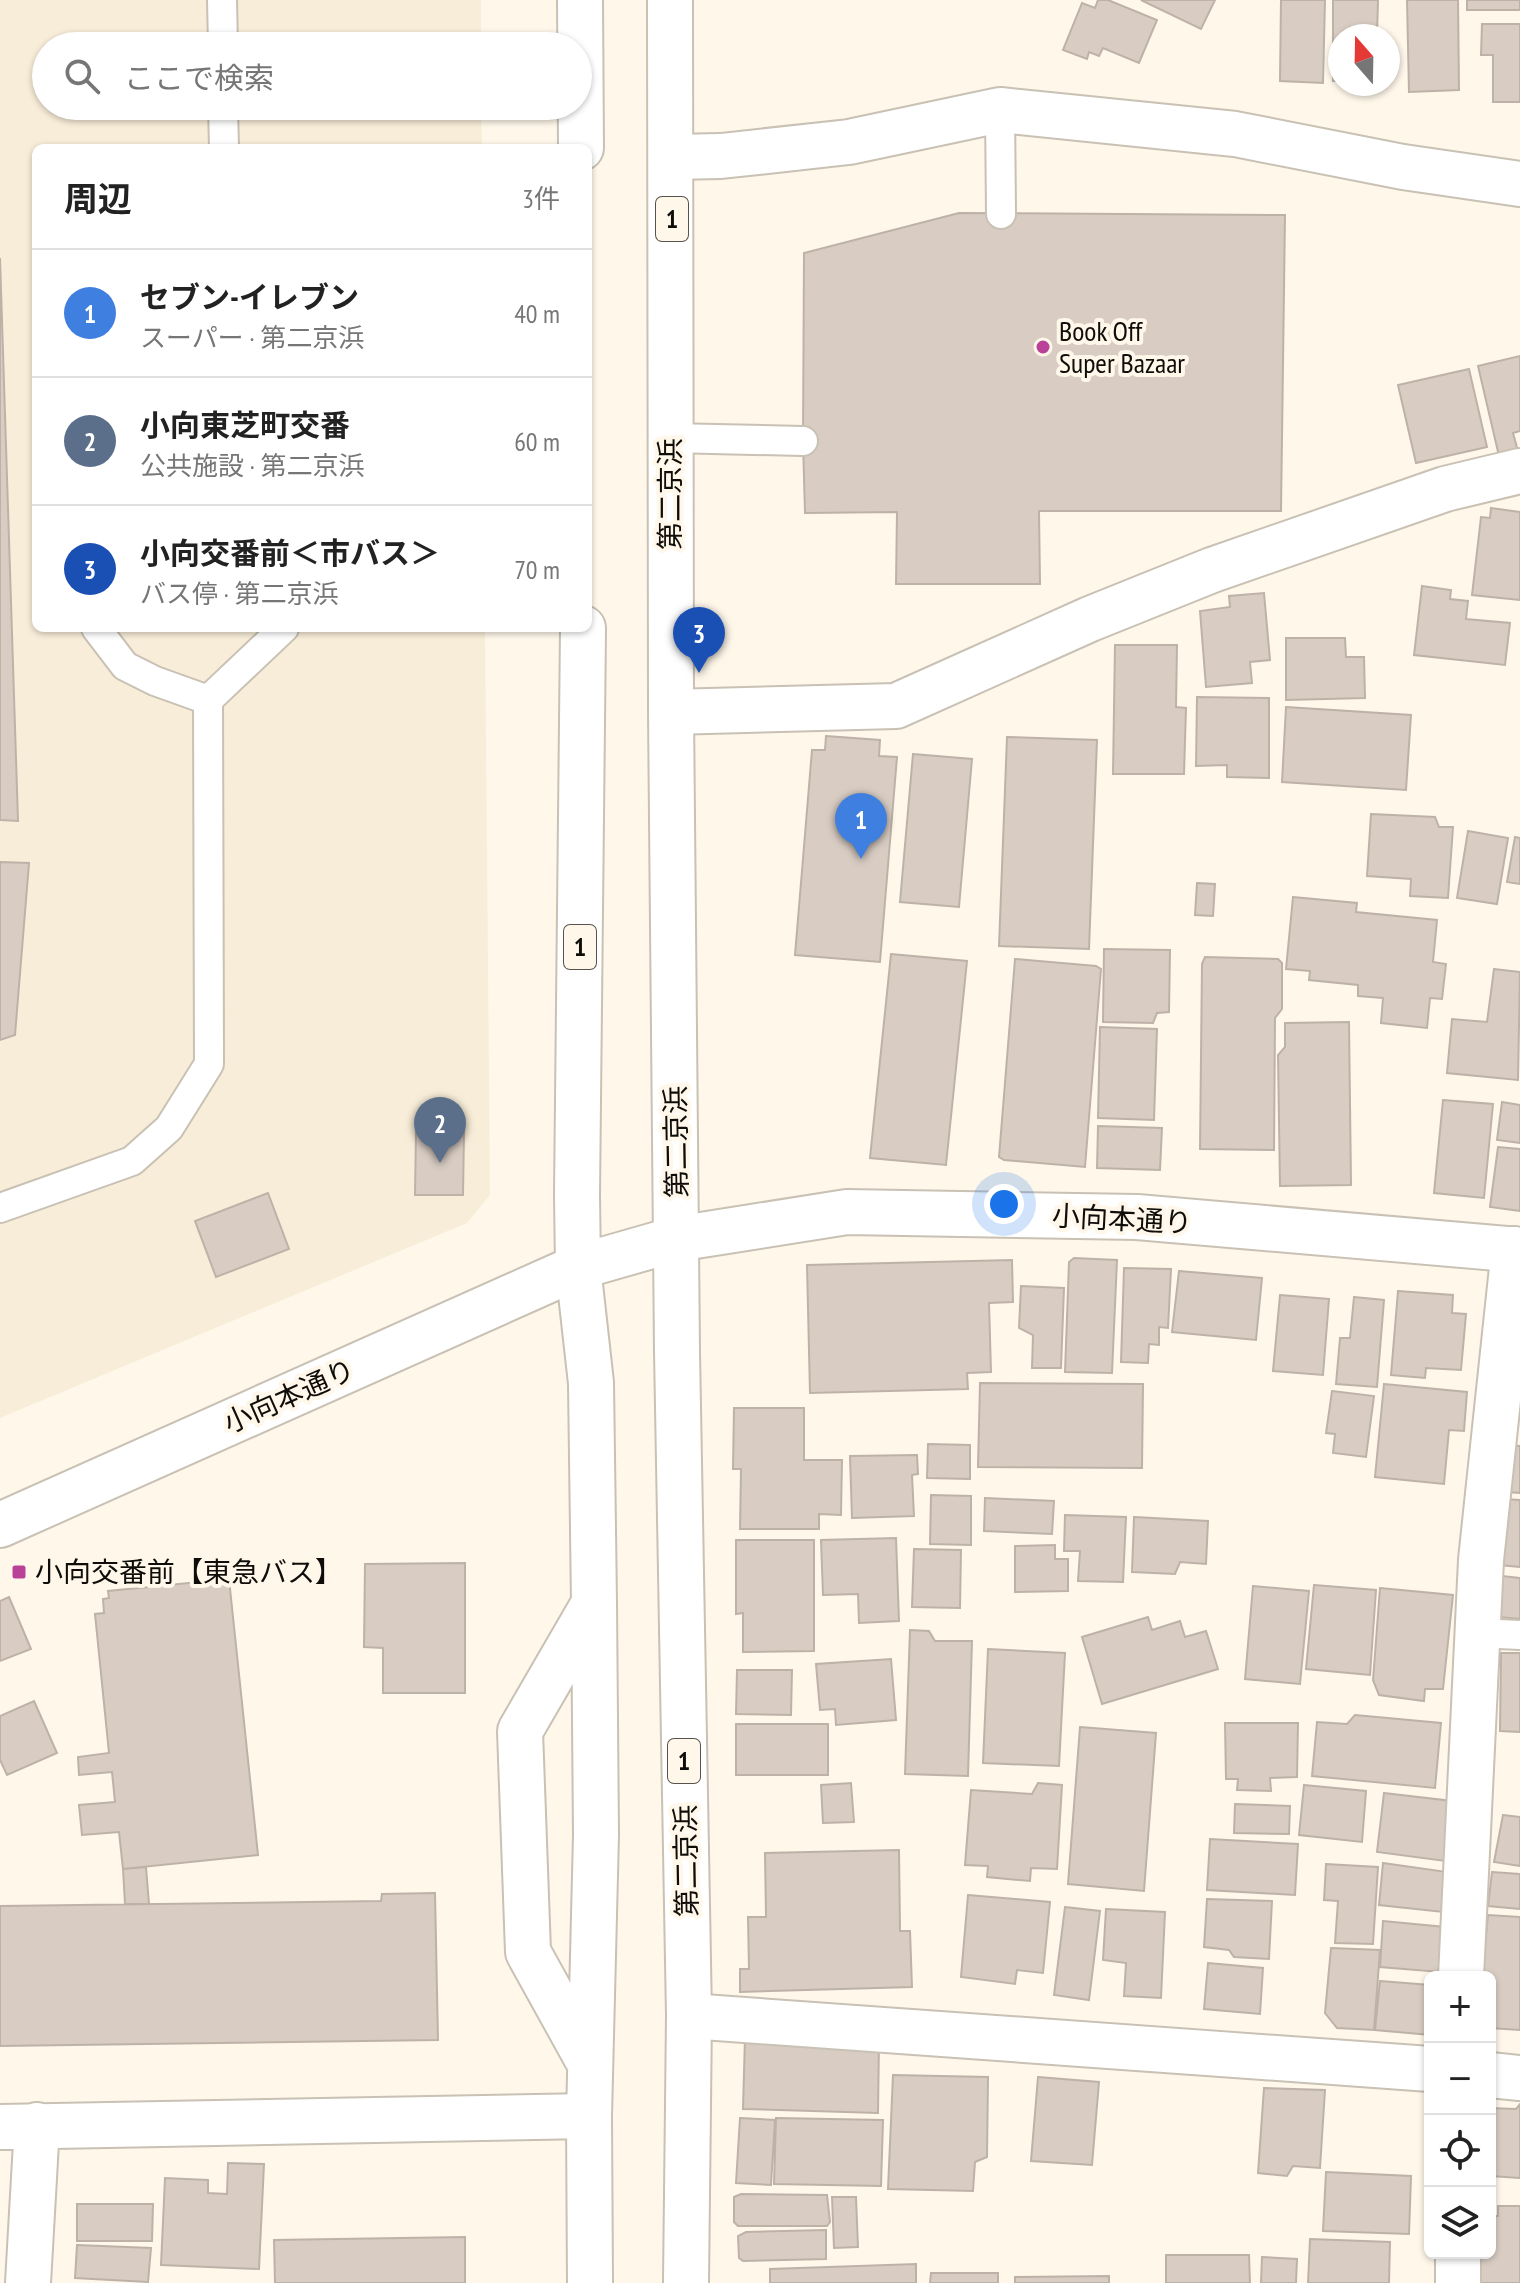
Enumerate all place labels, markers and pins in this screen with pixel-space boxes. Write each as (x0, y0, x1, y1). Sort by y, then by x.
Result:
place label: Book Off Super Bazaar (1059, 312, 1185, 381)
marker: Book Off Super Bazaar (1034, 338, 1052, 356)
pin: 3 (673, 607, 725, 673)
pin: 1 (835, 793, 887, 859)
pin: 2 (414, 1097, 466, 1163)
place label: 小向交番前【東急バス】 (35, 1553, 343, 1590)
marker: 小向交番前【東急バス】 (10, 1563, 28, 1581)

